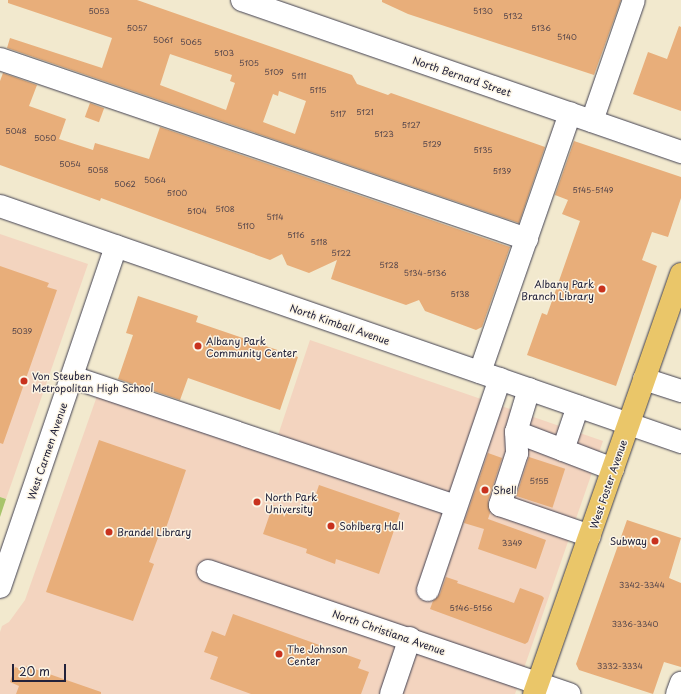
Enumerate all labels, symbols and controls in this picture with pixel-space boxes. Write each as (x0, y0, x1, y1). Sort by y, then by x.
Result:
house number: 5053 (88, 7, 110, 17)
house number: 5130 (473, 7, 493, 17)
house number: 5132 (503, 12, 523, 22)
house number: 5057 (127, 24, 147, 34)
house number: 5136 (531, 24, 551, 34)
house number: 5140 (557, 33, 577, 43)
house number: 5061 (153, 36, 173, 46)
house number: 5065 (180, 38, 202, 48)
house number: 5103 (214, 49, 234, 59)
street label: North Bernard Street (411, 53, 513, 99)
house number: 5105 (239, 59, 259, 69)
house number: 5109 (264, 68, 284, 78)
house number: 5111 (292, 72, 306, 82)
house number: 5115 (310, 86, 326, 96)
house number: 5121 (356, 108, 374, 118)
house number: 5117 (330, 110, 346, 120)
house number: 5127 (402, 121, 420, 131)
house number: 5048 (5, 127, 27, 137)
house number: 5123 (374, 130, 394, 140)
house number: 5050 (34, 134, 56, 144)
house number: 5129 (423, 140, 441, 150)
house number: 5135 (474, 146, 492, 156)
house number: 5054 (59, 160, 81, 170)
house number: 5058 (87, 166, 109, 176)
house number: 5139 (493, 167, 511, 177)
house number: 5064 (144, 176, 166, 186)
house number: 5062 (114, 180, 136, 190)
house number: 5145-5149 (572, 186, 614, 196)
house number: 5100 (167, 189, 187, 199)
house number: 5108 (215, 205, 235, 215)
house number: 5104 (187, 207, 207, 217)
house number: 5114 (266, 213, 284, 223)
house number: 5110 (237, 222, 255, 232)
house number: 5116 (287, 231, 305, 241)
house number: 5118 (311, 238, 327, 248)
house number: 5122 (331, 249, 351, 259)
house number: 5128 (379, 261, 399, 271)
house number: 5134-5136 (404, 269, 446, 279)
place label: Albany Park Branch Library (522, 277, 594, 300)
marker: Albany Park Branch Library (597, 284, 607, 294)
house number: 5138 (451, 290, 469, 300)
street label: North Kimball Avenue (289, 301, 391, 347)
house number: 5039 (12, 327, 32, 337)
place label: Albany Park Community Center (206, 334, 298, 358)
marker: Albany Park Community Center (193, 341, 203, 351)
place label: Von Steuben Metropolitan High School (32, 369, 154, 392)
marker: Von Steuben Metropolitan High School (19, 376, 29, 386)
street label: West Carmen Avenue (25, 400, 69, 502)
street label: West Foster Avenue (587, 438, 629, 530)
house number: 5155 (529, 477, 549, 487)
place label: Shell (493, 484, 517, 496)
marker: Shell (480, 485, 490, 495)
place label: North Park University (265, 490, 318, 514)
marker: North Park University (252, 497, 262, 507)
place label: Sohlberg Hall (339, 520, 404, 532)
marker: Sohlberg Hall (326, 521, 336, 531)
place label: Brandel Library (117, 526, 192, 538)
marker: Brandel Library (104, 527, 114, 537)
place label: Subway (610, 535, 647, 547)
marker: Subway (650, 536, 660, 546)
house number: 3349 (502, 539, 522, 549)
house number: 3342-3344 (619, 581, 665, 591)
house number: 5146-5156 (450, 604, 492, 614)
street label: North Christiana Avenue (331, 607, 447, 657)
house number: 3336-3340 (612, 620, 658, 630)
place label: The Johnson Center (287, 642, 348, 666)
marker: The Johnson Center (274, 649, 284, 659)
scale bar (14, 656, 68, 682)
text: 20 m (19, 662, 50, 680)
house number: 3332-3334 (597, 662, 643, 672)

